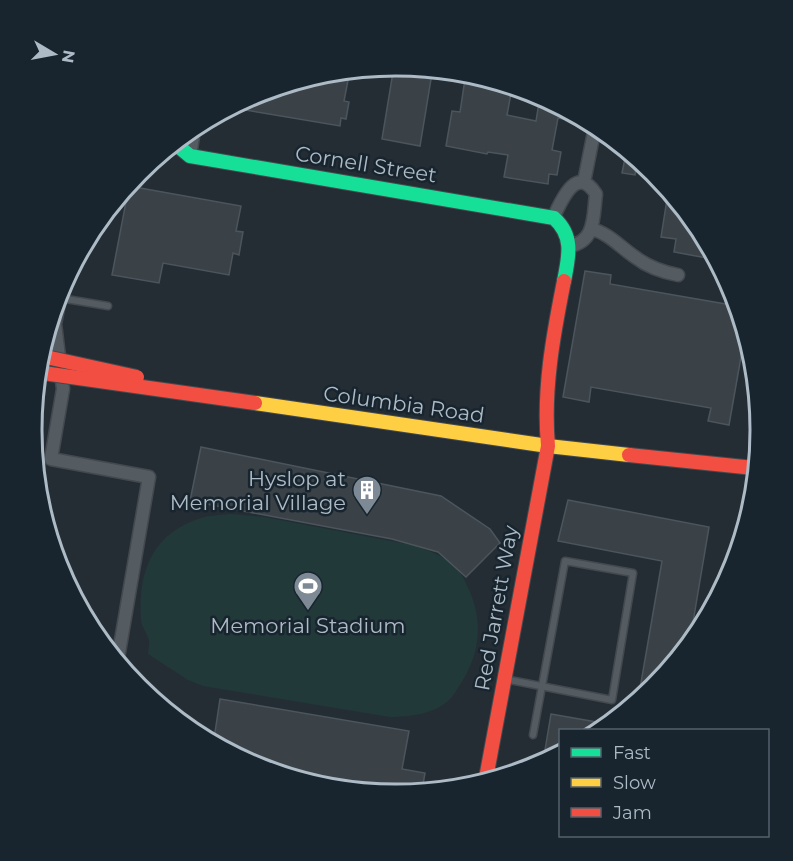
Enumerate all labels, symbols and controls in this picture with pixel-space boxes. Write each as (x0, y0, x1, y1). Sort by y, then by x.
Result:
north arrow (24, 24, 84, 84)
text: N (58, 48, 79, 65)
street label: Cornell Street (293, 140, 439, 188)
street label: Columbia Road (322, 380, 486, 428)
place label: Hyslop at Memorial Village (170, 466, 346, 515)
building icon: Hyslop at Memorial Village (351, 474, 383, 516)
street label: Red Jarrett Way (469, 523, 523, 693)
sports icon: Memorial Stadium (292, 570, 324, 612)
place label: Memorial Stadium (210, 613, 406, 638)
legend (559, 729, 769, 837)
text: Fast (613, 742, 651, 764)
text: Slow (613, 772, 656, 794)
text: Jam (612, 802, 652, 824)

